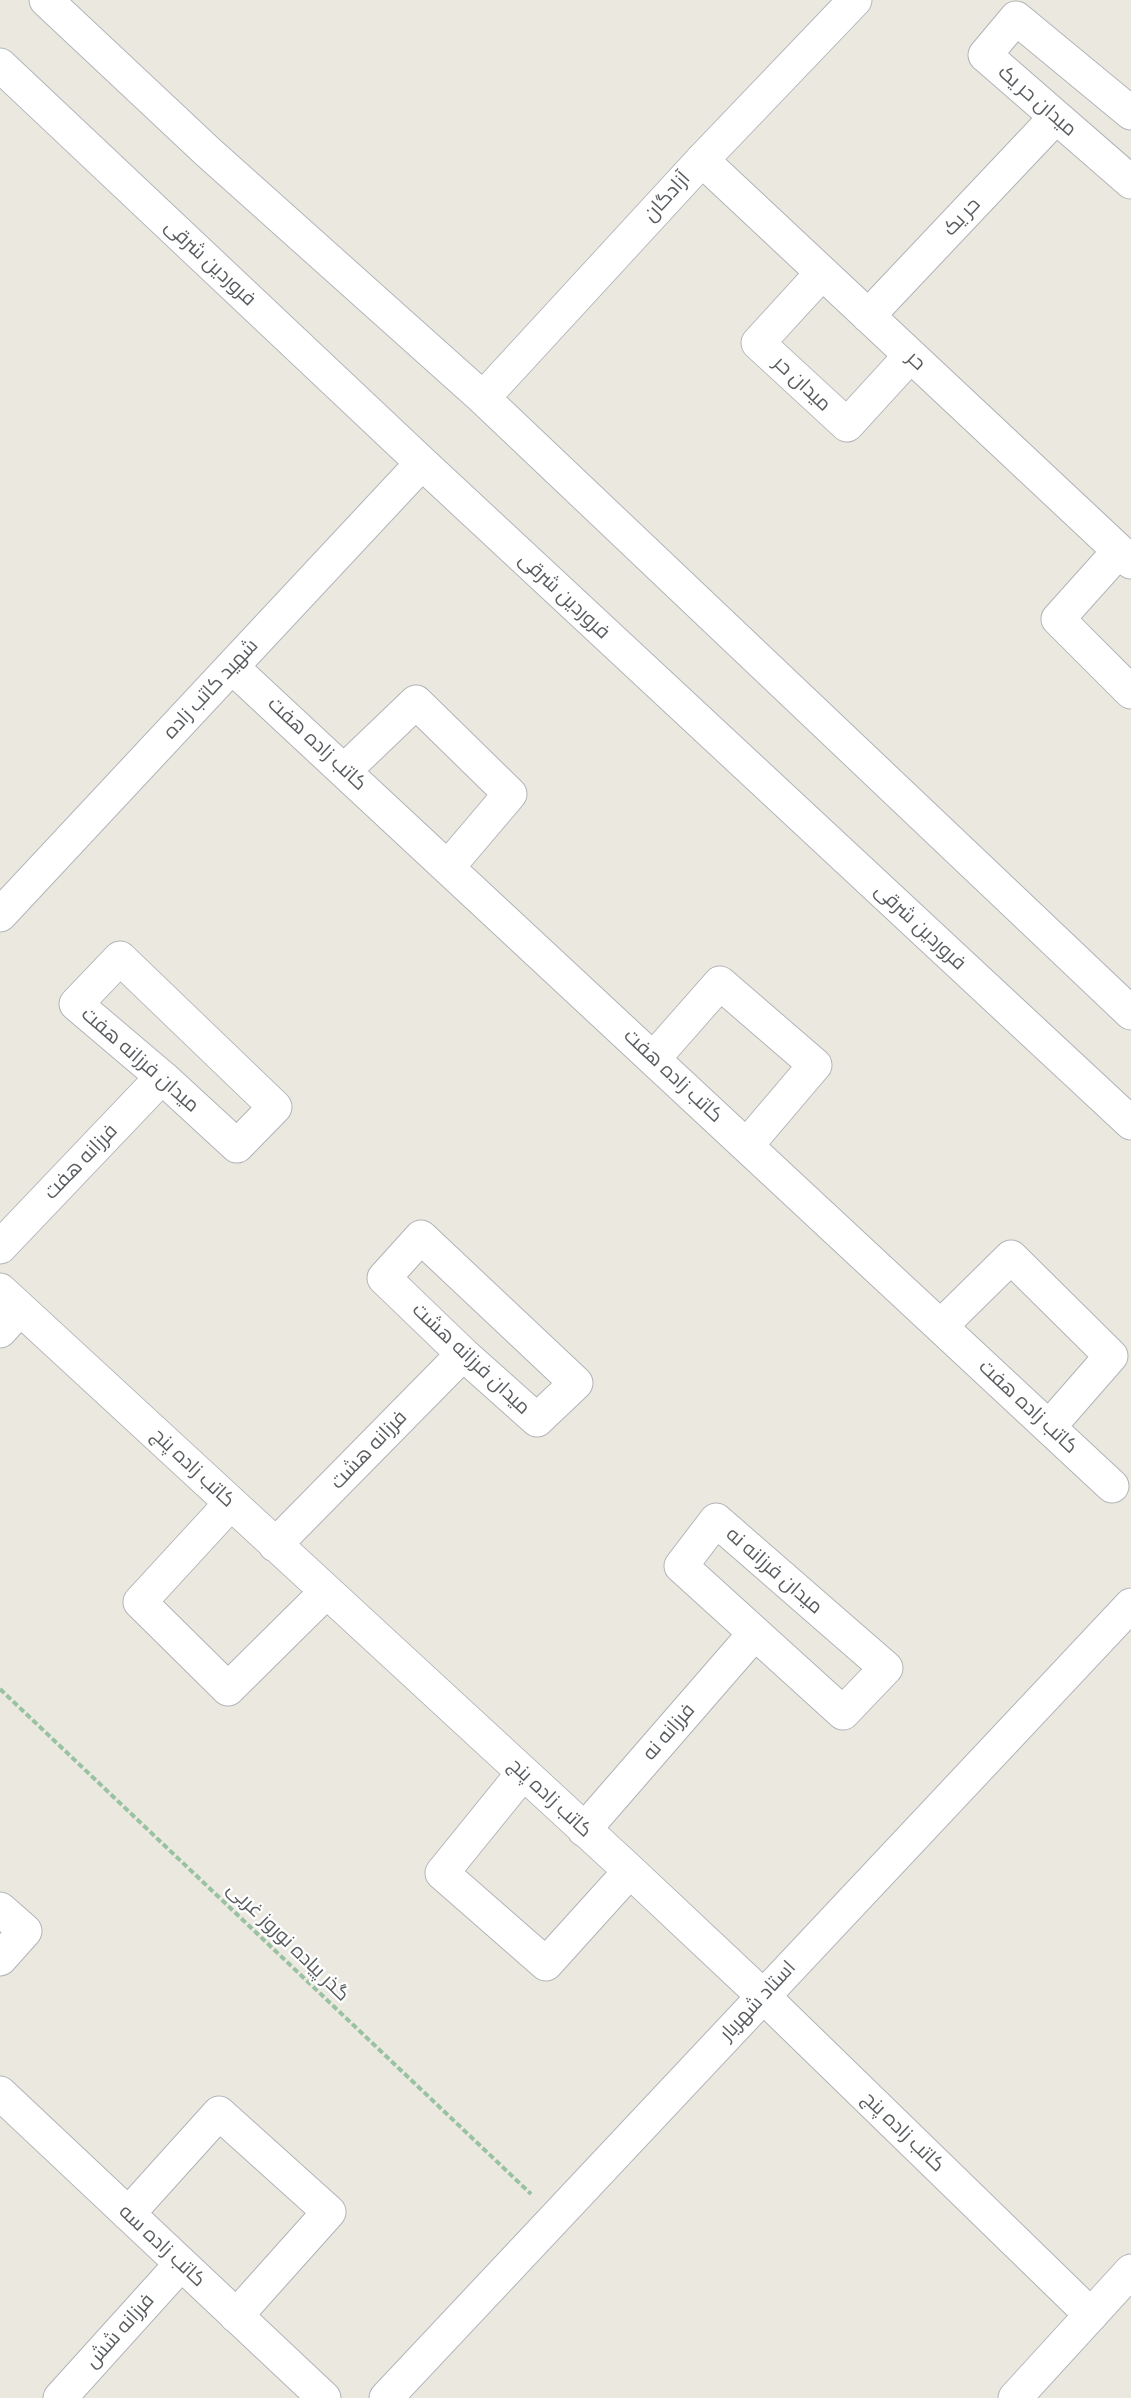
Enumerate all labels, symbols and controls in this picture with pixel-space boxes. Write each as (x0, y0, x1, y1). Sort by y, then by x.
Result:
street label: میدان حر یک (993, 60, 1081, 142)
street label: آزادگان (639, 167, 695, 227)
street label: حر یک (938, 193, 986, 241)
street label: فروردین شرقی (159, 215, 261, 311)
street label: حر (902, 346, 930, 376)
street label: میدان حر (768, 351, 836, 417)
street label: فروردین شرقی (513, 548, 615, 644)
street label: شهید کاتب زاده (159, 634, 263, 744)
street label: کاتب زاده هفت (263, 692, 371, 796)
street label: فروردین شرقی (869, 879, 971, 975)
street label: میدان فرزانه هفت (76, 1002, 204, 1118)
street label: کاتب زاده هفت (619, 1024, 727, 1128)
street label: فرزانه هفت (39, 1119, 123, 1205)
street label: میدان فرزانه هشت (407, 1298, 535, 1420)
street label: کاتب زاده هفت (974, 1355, 1082, 1459)
street label: فرزانه هشت (326, 1406, 412, 1494)
street label: کاتب زاده پنج (146, 1423, 240, 1513)
street label: میدان فرزانه نه (721, 1523, 827, 1619)
street label: فرزانه نه (638, 1699, 700, 1765)
street label: کاتب زاده پنج (503, 1753, 597, 1843)
street label: گذر پیاده نوروز غربی (222, 1877, 354, 2007)
street label: استاد شهریار (715, 1956, 801, 2046)
street label: کاتب زاده پنج (857, 2087, 949, 2177)
street label: کاتب زاده سه (114, 2200, 210, 2292)
street label: فرزانه شش (80, 2289, 160, 2373)

